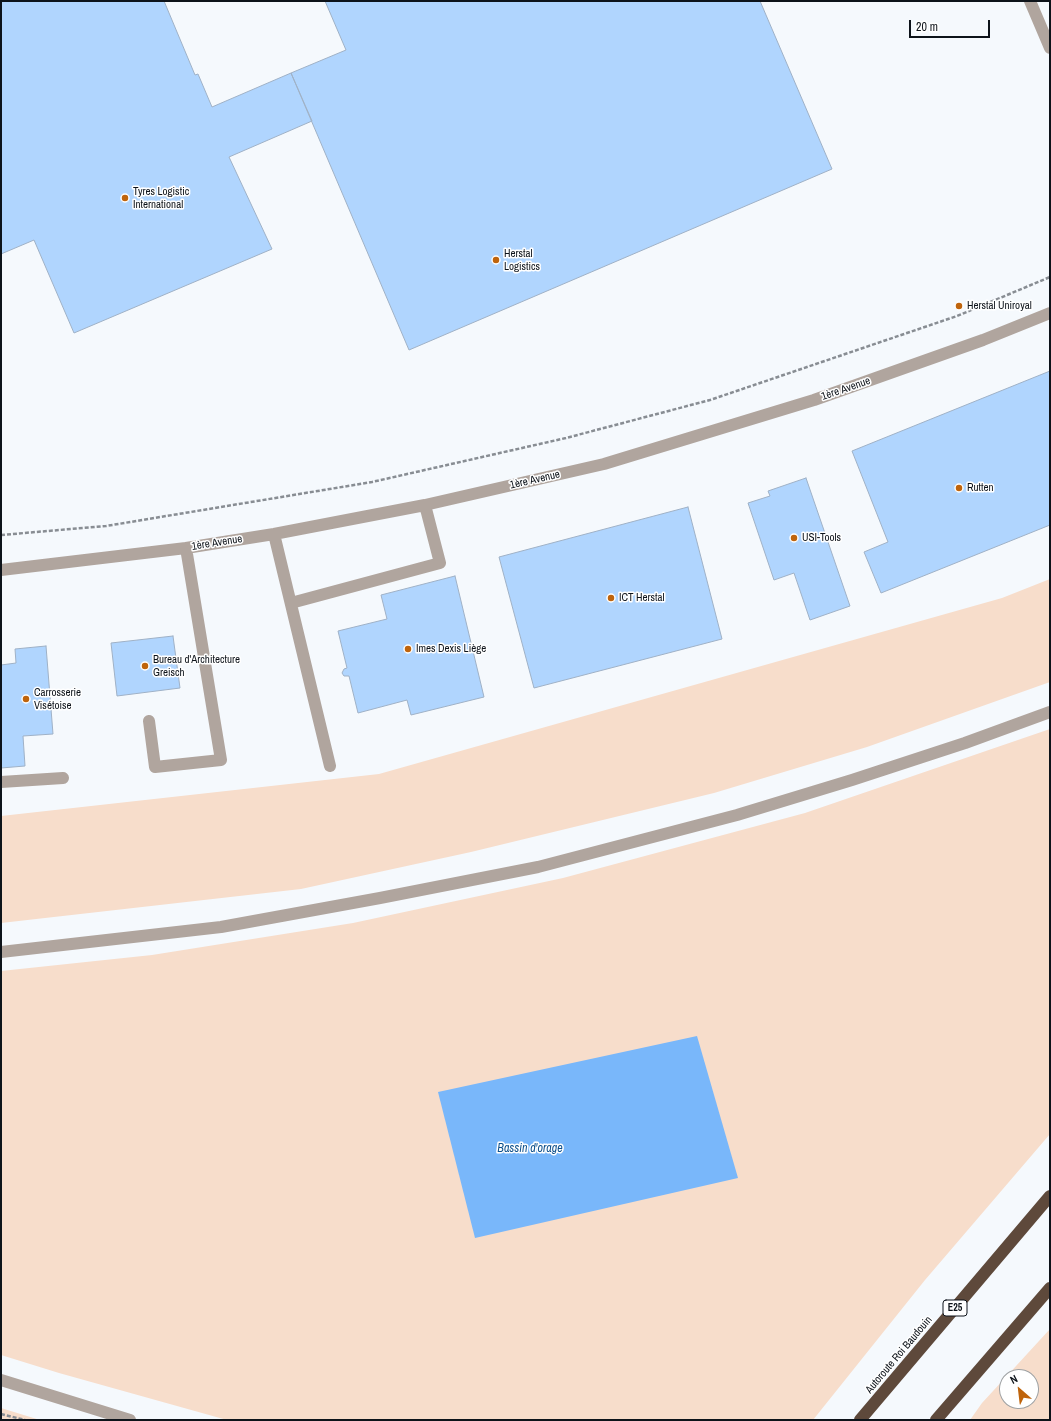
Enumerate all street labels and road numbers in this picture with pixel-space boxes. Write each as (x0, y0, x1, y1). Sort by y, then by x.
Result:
street label: 1ère Avenue (820, 374, 872, 404)
street label: 1ère Avenue (509, 468, 561, 492)
street label: 1ère Avenue (191, 532, 243, 554)
road number: E25 (943, 1300, 967, 1316)
street label: Autoroute Roi Baudouin (863, 1314, 935, 1396)

